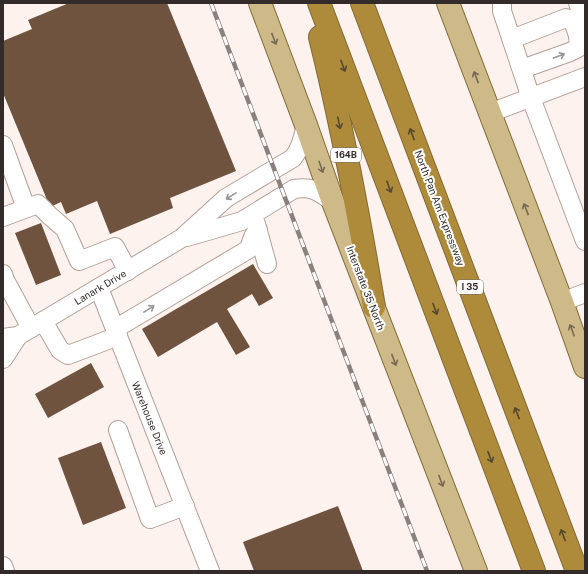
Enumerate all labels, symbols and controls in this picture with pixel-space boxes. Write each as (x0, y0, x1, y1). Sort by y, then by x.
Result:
one-way arrow (270, 33, 278, 45)
one-way arrow (553, 52, 565, 60)
one-way arrow (340, 59, 348, 71)
one-way arrow (472, 71, 480, 83)
one-way arrow (335, 116, 343, 129)
one-way arrow (407, 129, 415, 141)
road number: 164B (331, 148, 361, 162)
street label: North Pan Am Expressway (412, 149, 468, 268)
one-way arrow (318, 161, 325, 174)
one-way arrow (386, 181, 394, 193)
one-way arrow (225, 192, 237, 200)
one-way arrow (522, 203, 530, 215)
street label: Interstate 35 North (344, 244, 388, 332)
street label: Lanark Drive (72, 267, 128, 307)
road number: I 35 (457, 280, 483, 294)
one-way arrow (431, 303, 439, 315)
one-way arrow (143, 305, 154, 313)
one-way arrow (567, 325, 575, 337)
one-way arrow (391, 353, 399, 365)
street label: Warehouse Drive (130, 379, 170, 457)
one-way arrow (513, 407, 521, 419)
one-way arrow (487, 450, 495, 462)
one-way arrow (438, 474, 446, 486)
one-way arrow (559, 529, 567, 541)

